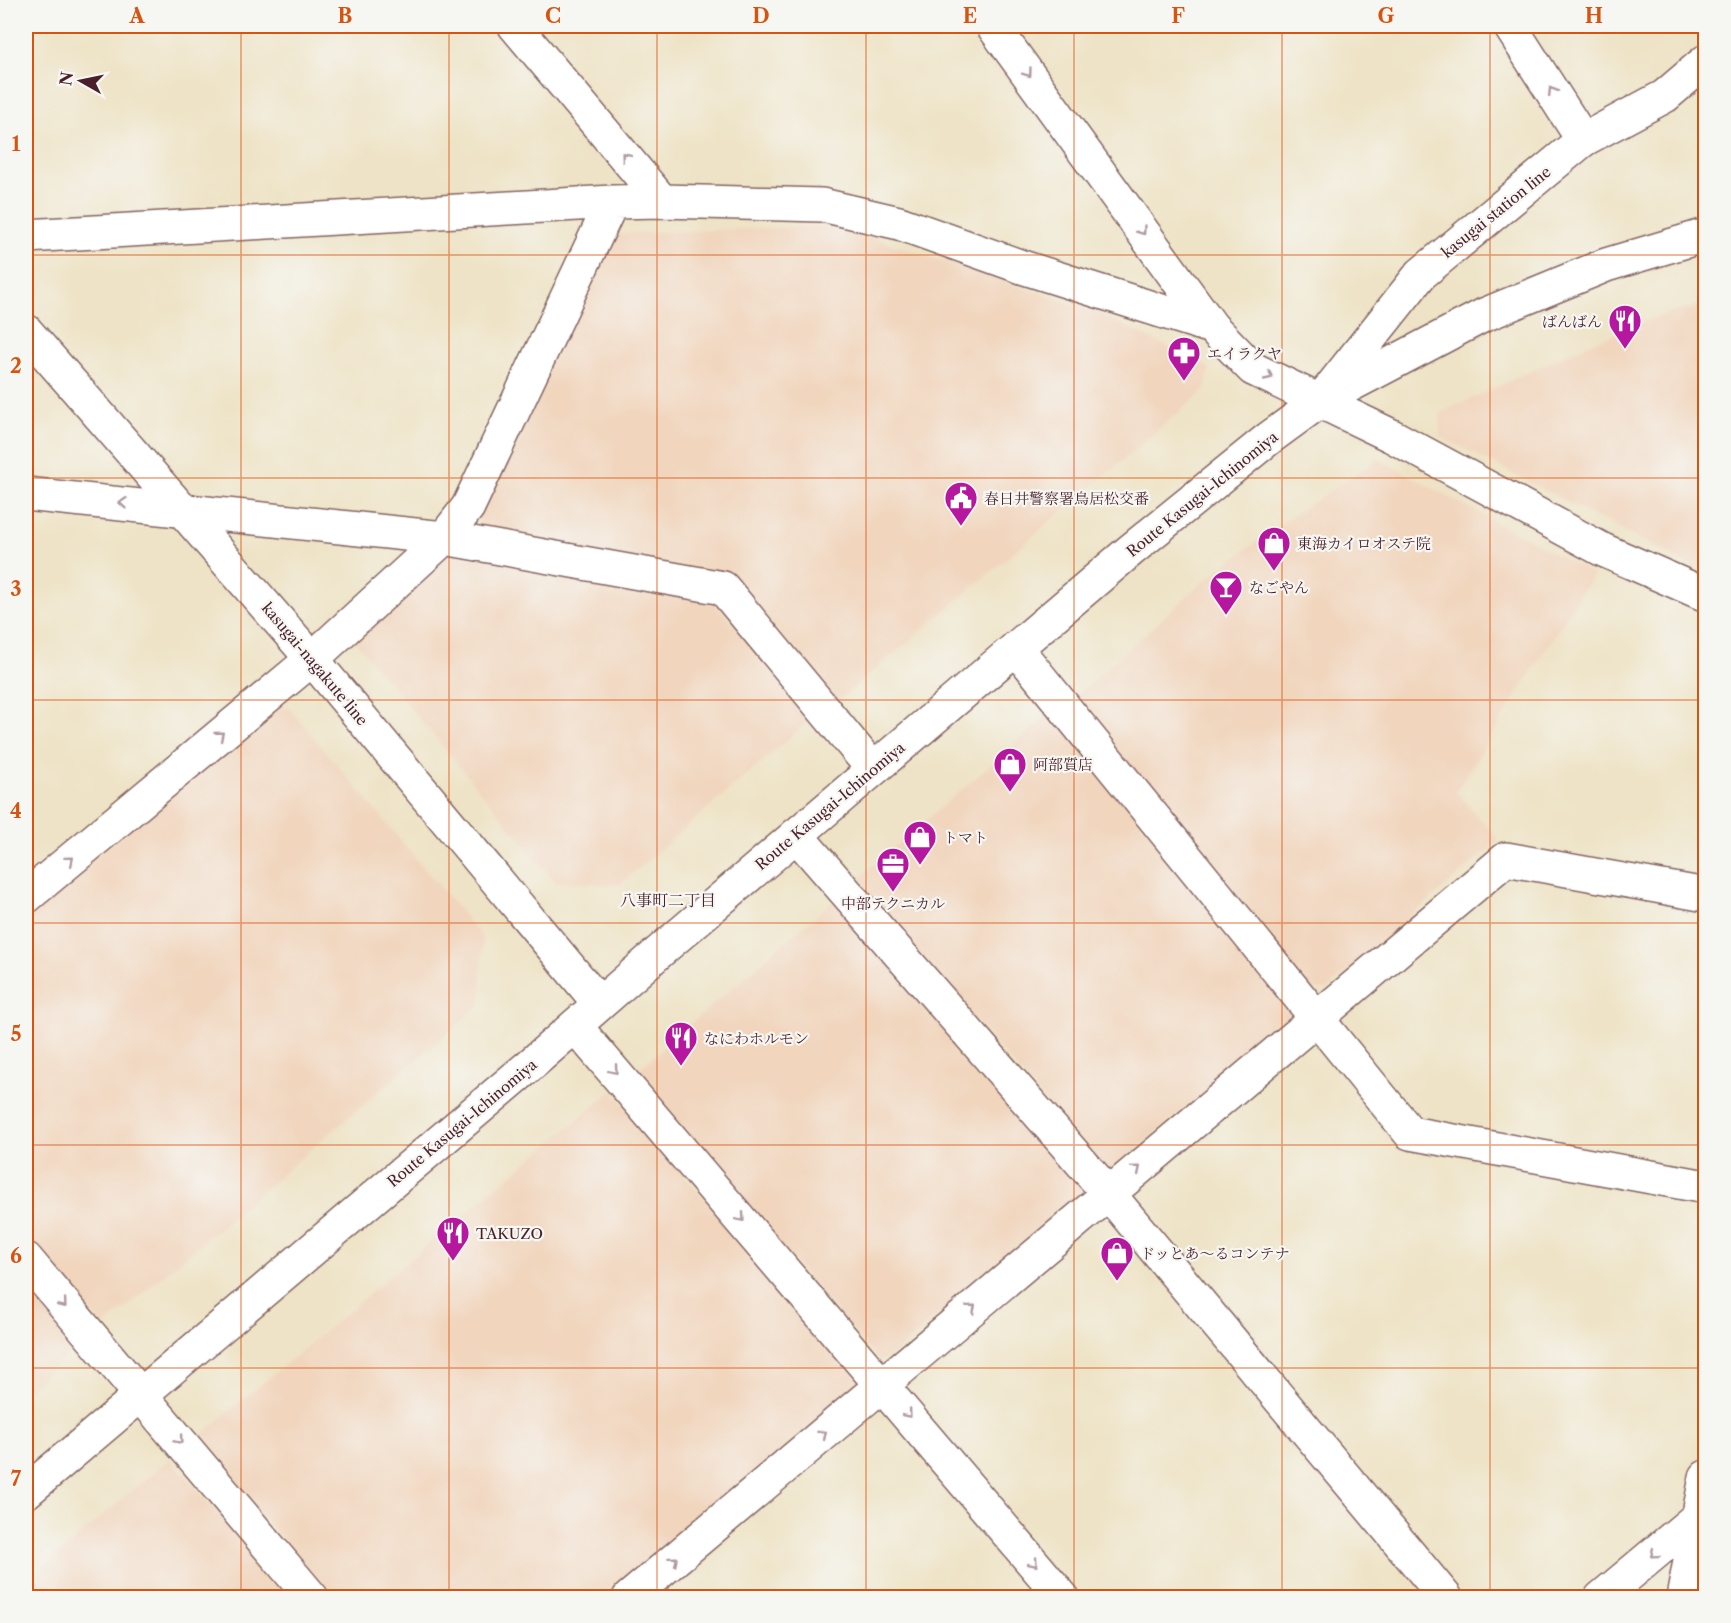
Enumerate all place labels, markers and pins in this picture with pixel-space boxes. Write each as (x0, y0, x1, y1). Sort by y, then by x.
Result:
restaurant icon: ばんばん (1607, 303, 1643, 350)
place label: ばんばん (1542, 312, 1602, 331)
pharmacy icon: エイラクヤ (1166, 335, 1202, 382)
place label: エイラクヤ (1207, 344, 1282, 363)
public building icon: 春日井警察署鳥居松交番 (943, 480, 979, 527)
place label: 春日井警察署鳥居松交番 (984, 489, 1149, 508)
shop icon: 東海カイロオステ院 (1256, 525, 1292, 572)
place label: 東海カイロオステ院 (1297, 534, 1431, 553)
bar icon: なごやん (1208, 569, 1244, 616)
place label: なごやん (1249, 578, 1309, 597)
shop icon: 阿部質店 (992, 746, 1028, 793)
place label: 阿部質店 (1033, 755, 1093, 774)
shop icon: トマト (902, 819, 938, 866)
place label: トマト (943, 828, 988, 847)
office icon: 中部テクニカル (875, 846, 911, 893)
place label: 中部テクニカル (841, 894, 945, 913)
restaurant icon: なにわホルモン (663, 1020, 699, 1067)
place label: なにわホルモン (704, 1029, 809, 1048)
restaurant icon: TAKUZO (435, 1215, 471, 1262)
place label: TAKUZO (476, 1224, 543, 1243)
shop icon: ドッとあ〜るコンテナ (1099, 1235, 1135, 1282)
place label: ドッとあ〜るコンテナ (1140, 1244, 1289, 1263)

